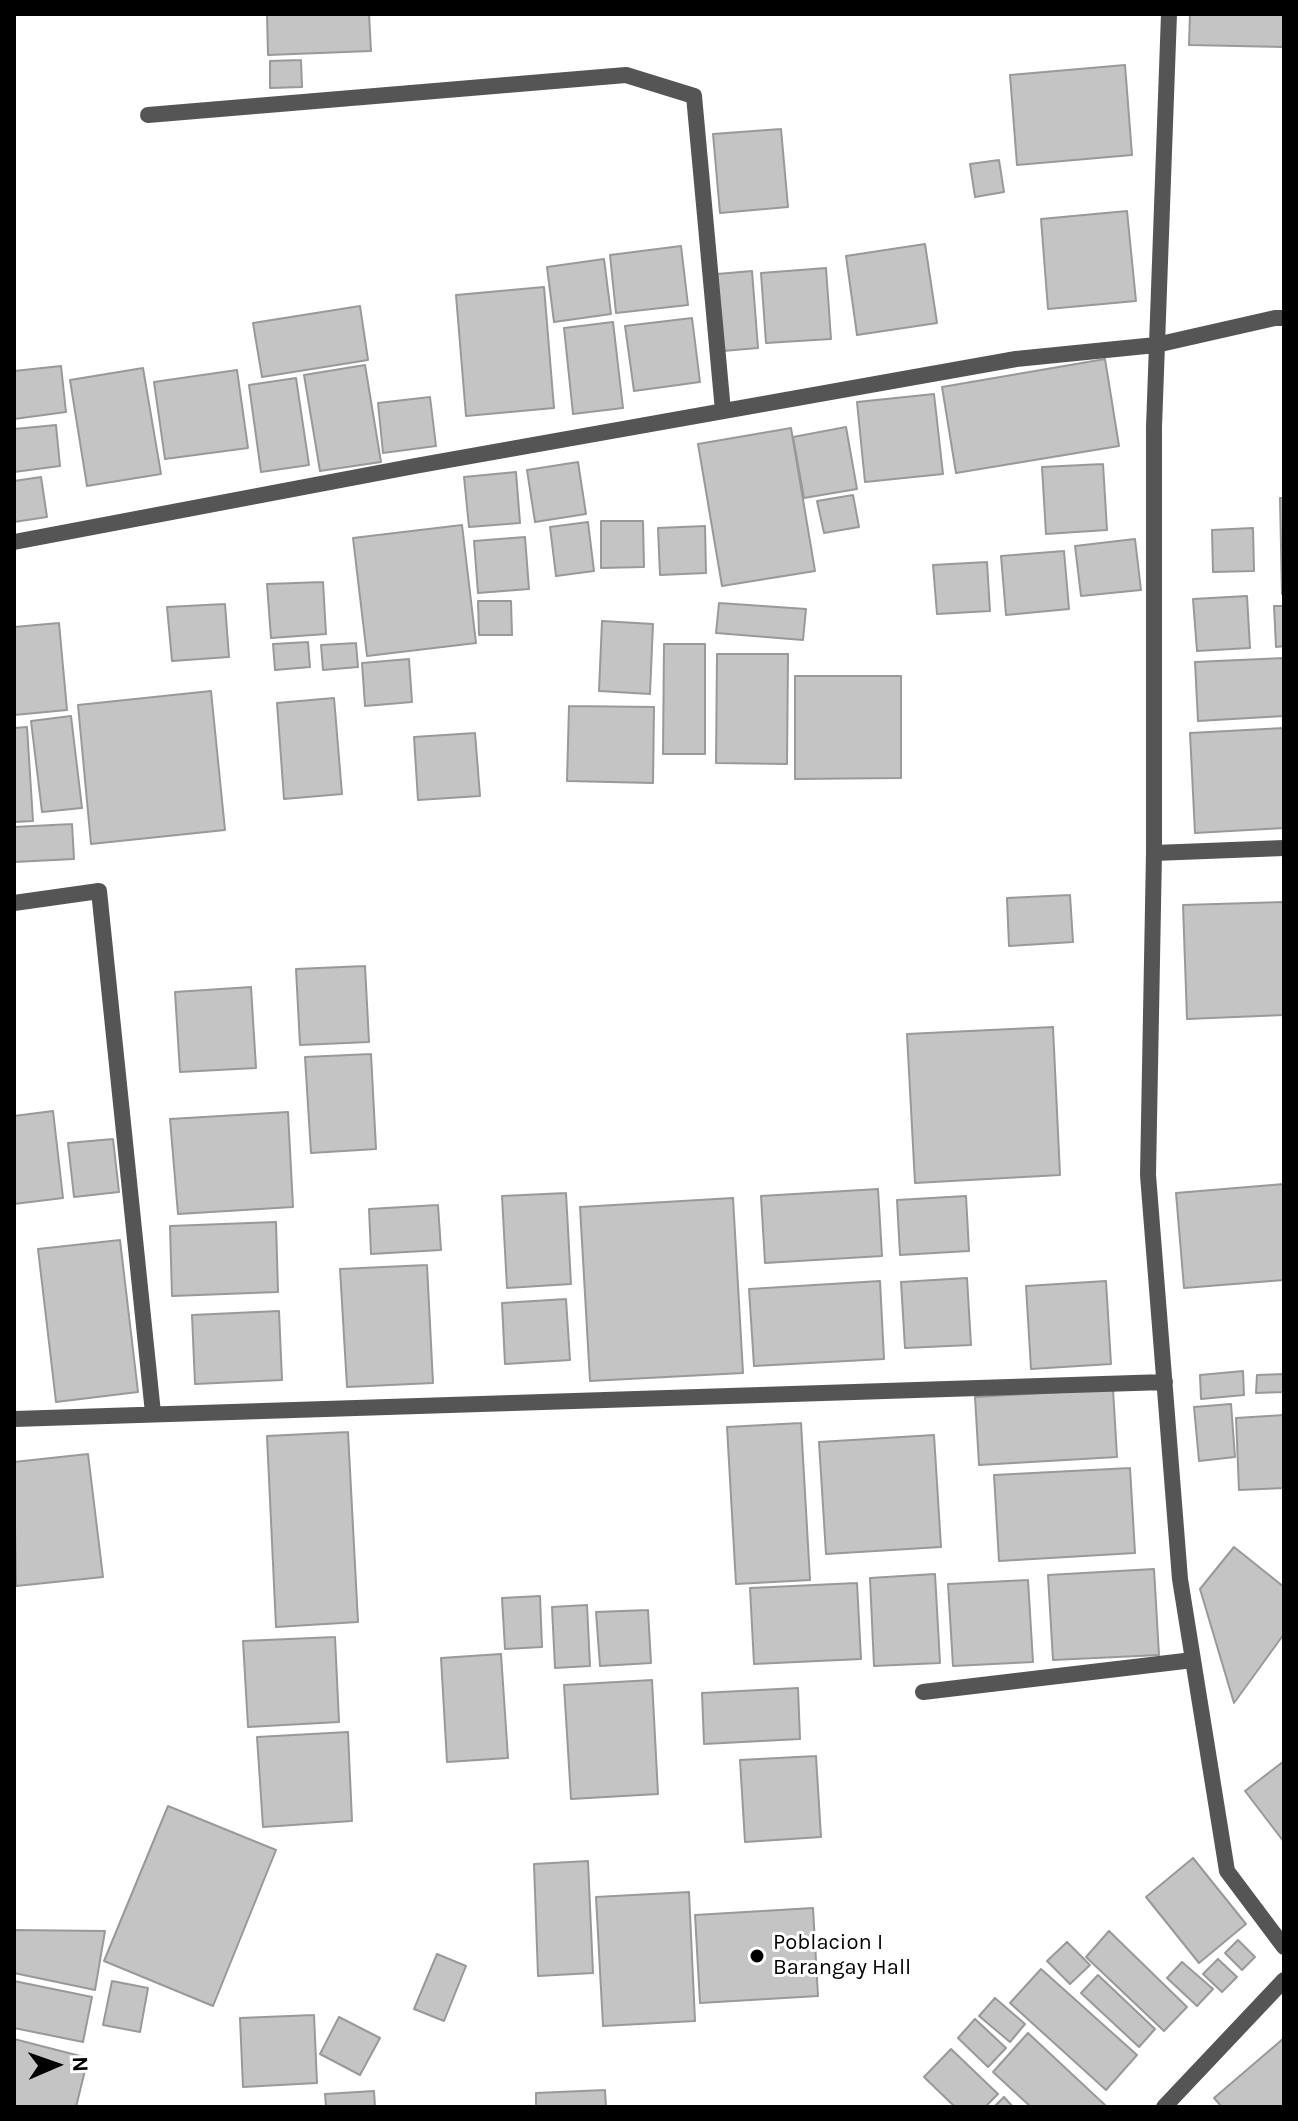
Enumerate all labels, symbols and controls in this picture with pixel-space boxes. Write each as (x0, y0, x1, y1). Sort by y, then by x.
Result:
place label: Poblacion I Barangay Hall (773, 1930, 911, 1982)
marker: Poblacion I Barangay Hall (748, 1947, 766, 1965)
north arrow (16, 2025, 96, 2105)
text: N (67, 2056, 93, 2073)

